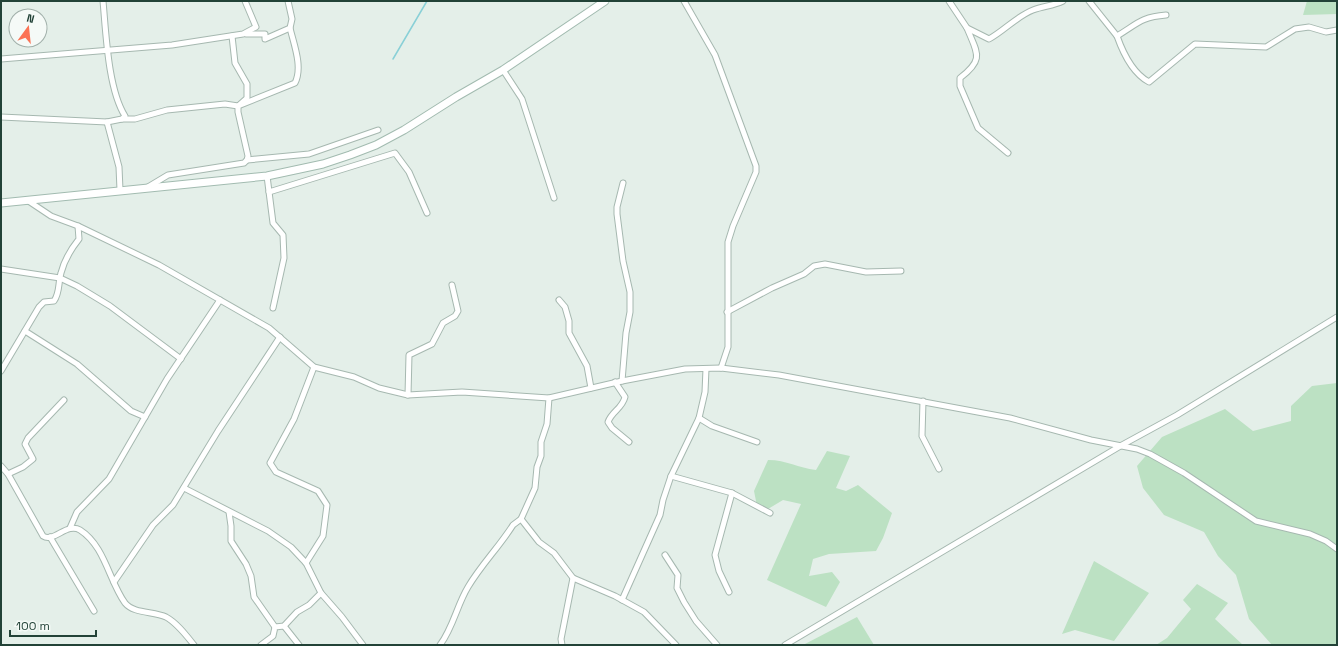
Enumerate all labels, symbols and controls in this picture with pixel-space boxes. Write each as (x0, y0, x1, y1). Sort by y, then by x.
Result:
north arrow (8, 8, 48, 48)
text: N (25, 11, 36, 26)
scale bar (10, 612, 96, 638)
text: 100 m (16, 618, 50, 634)

